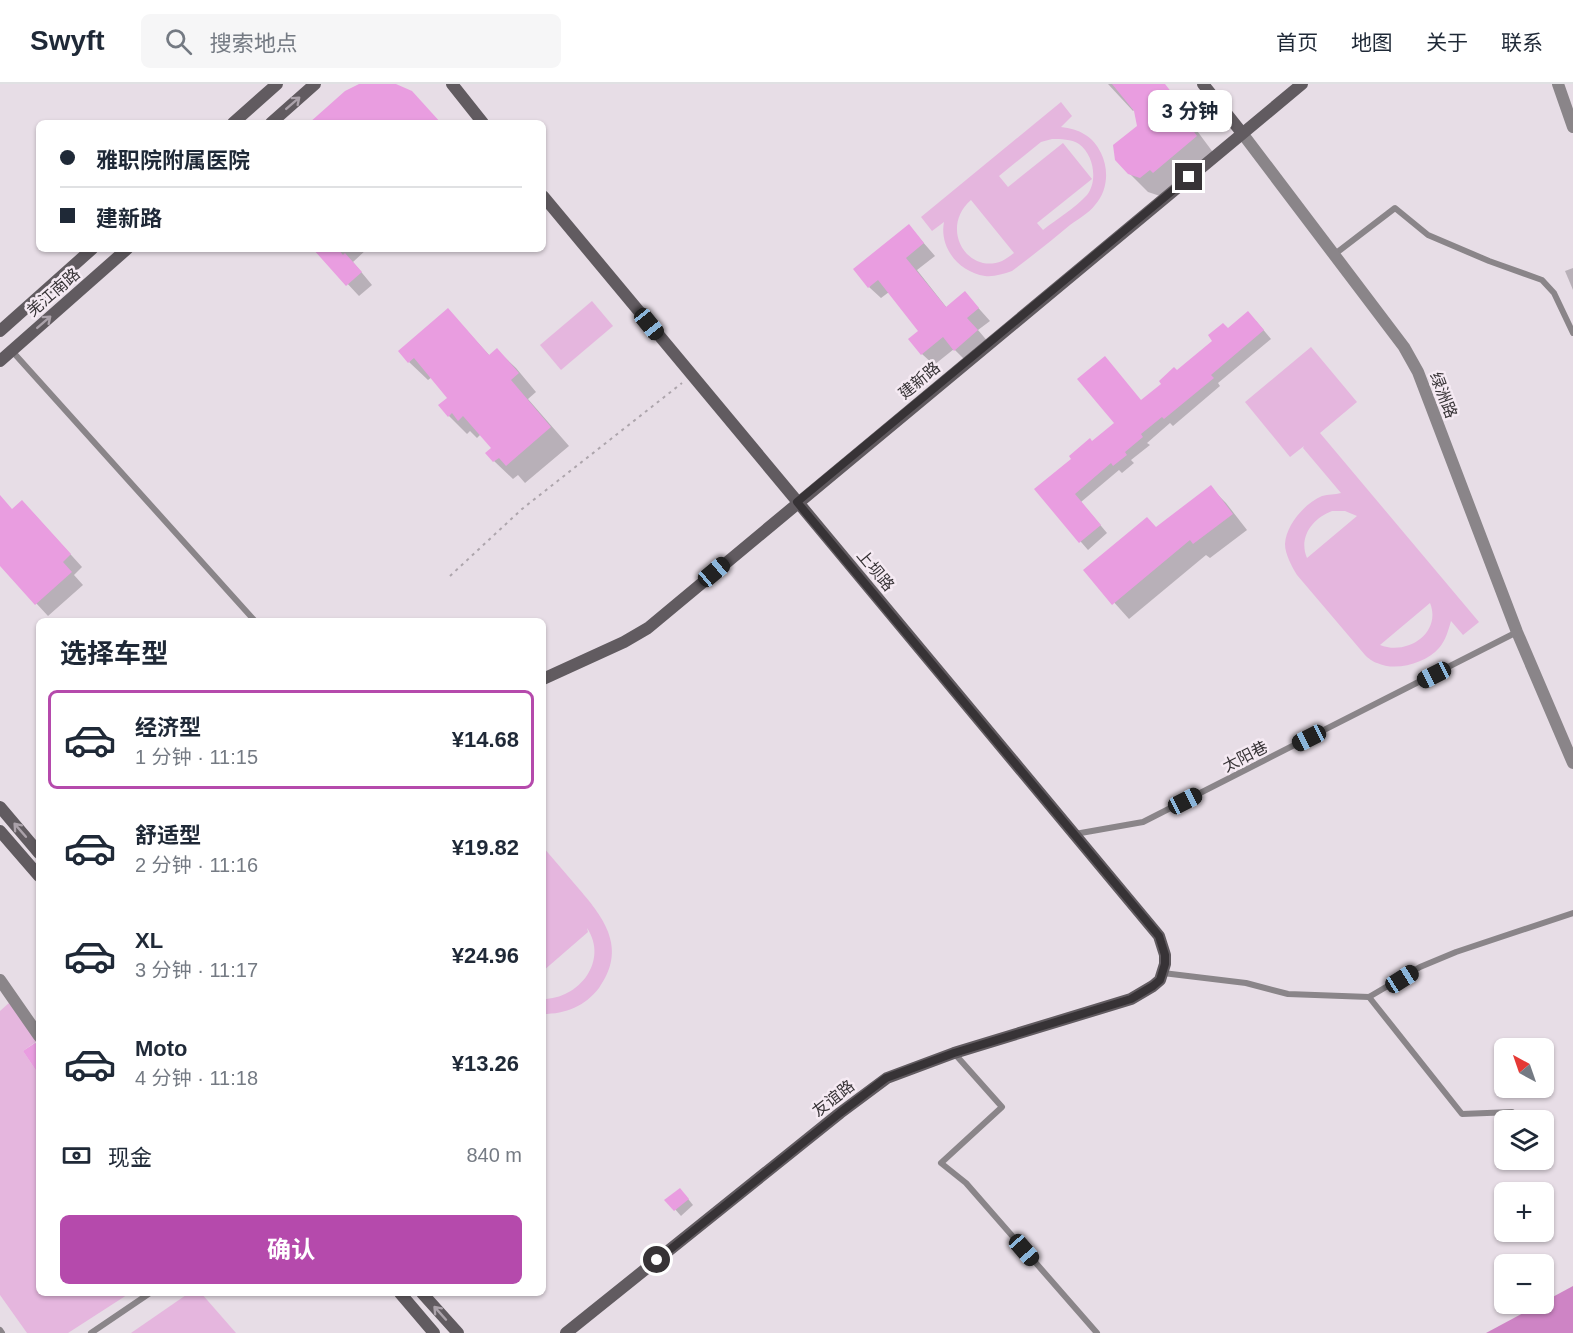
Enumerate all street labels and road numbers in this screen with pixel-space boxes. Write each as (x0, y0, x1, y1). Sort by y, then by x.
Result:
street label: 羌江南路 (24, 265, 83, 320)
street label: 建新路 (895, 358, 943, 402)
street label: 绿洲路 (1427, 370, 1460, 421)
street label: 上坝路 (854, 546, 898, 594)
street label: 太阳巷 (1220, 738, 1270, 775)
street label: 友谊路 (809, 1077, 857, 1120)

